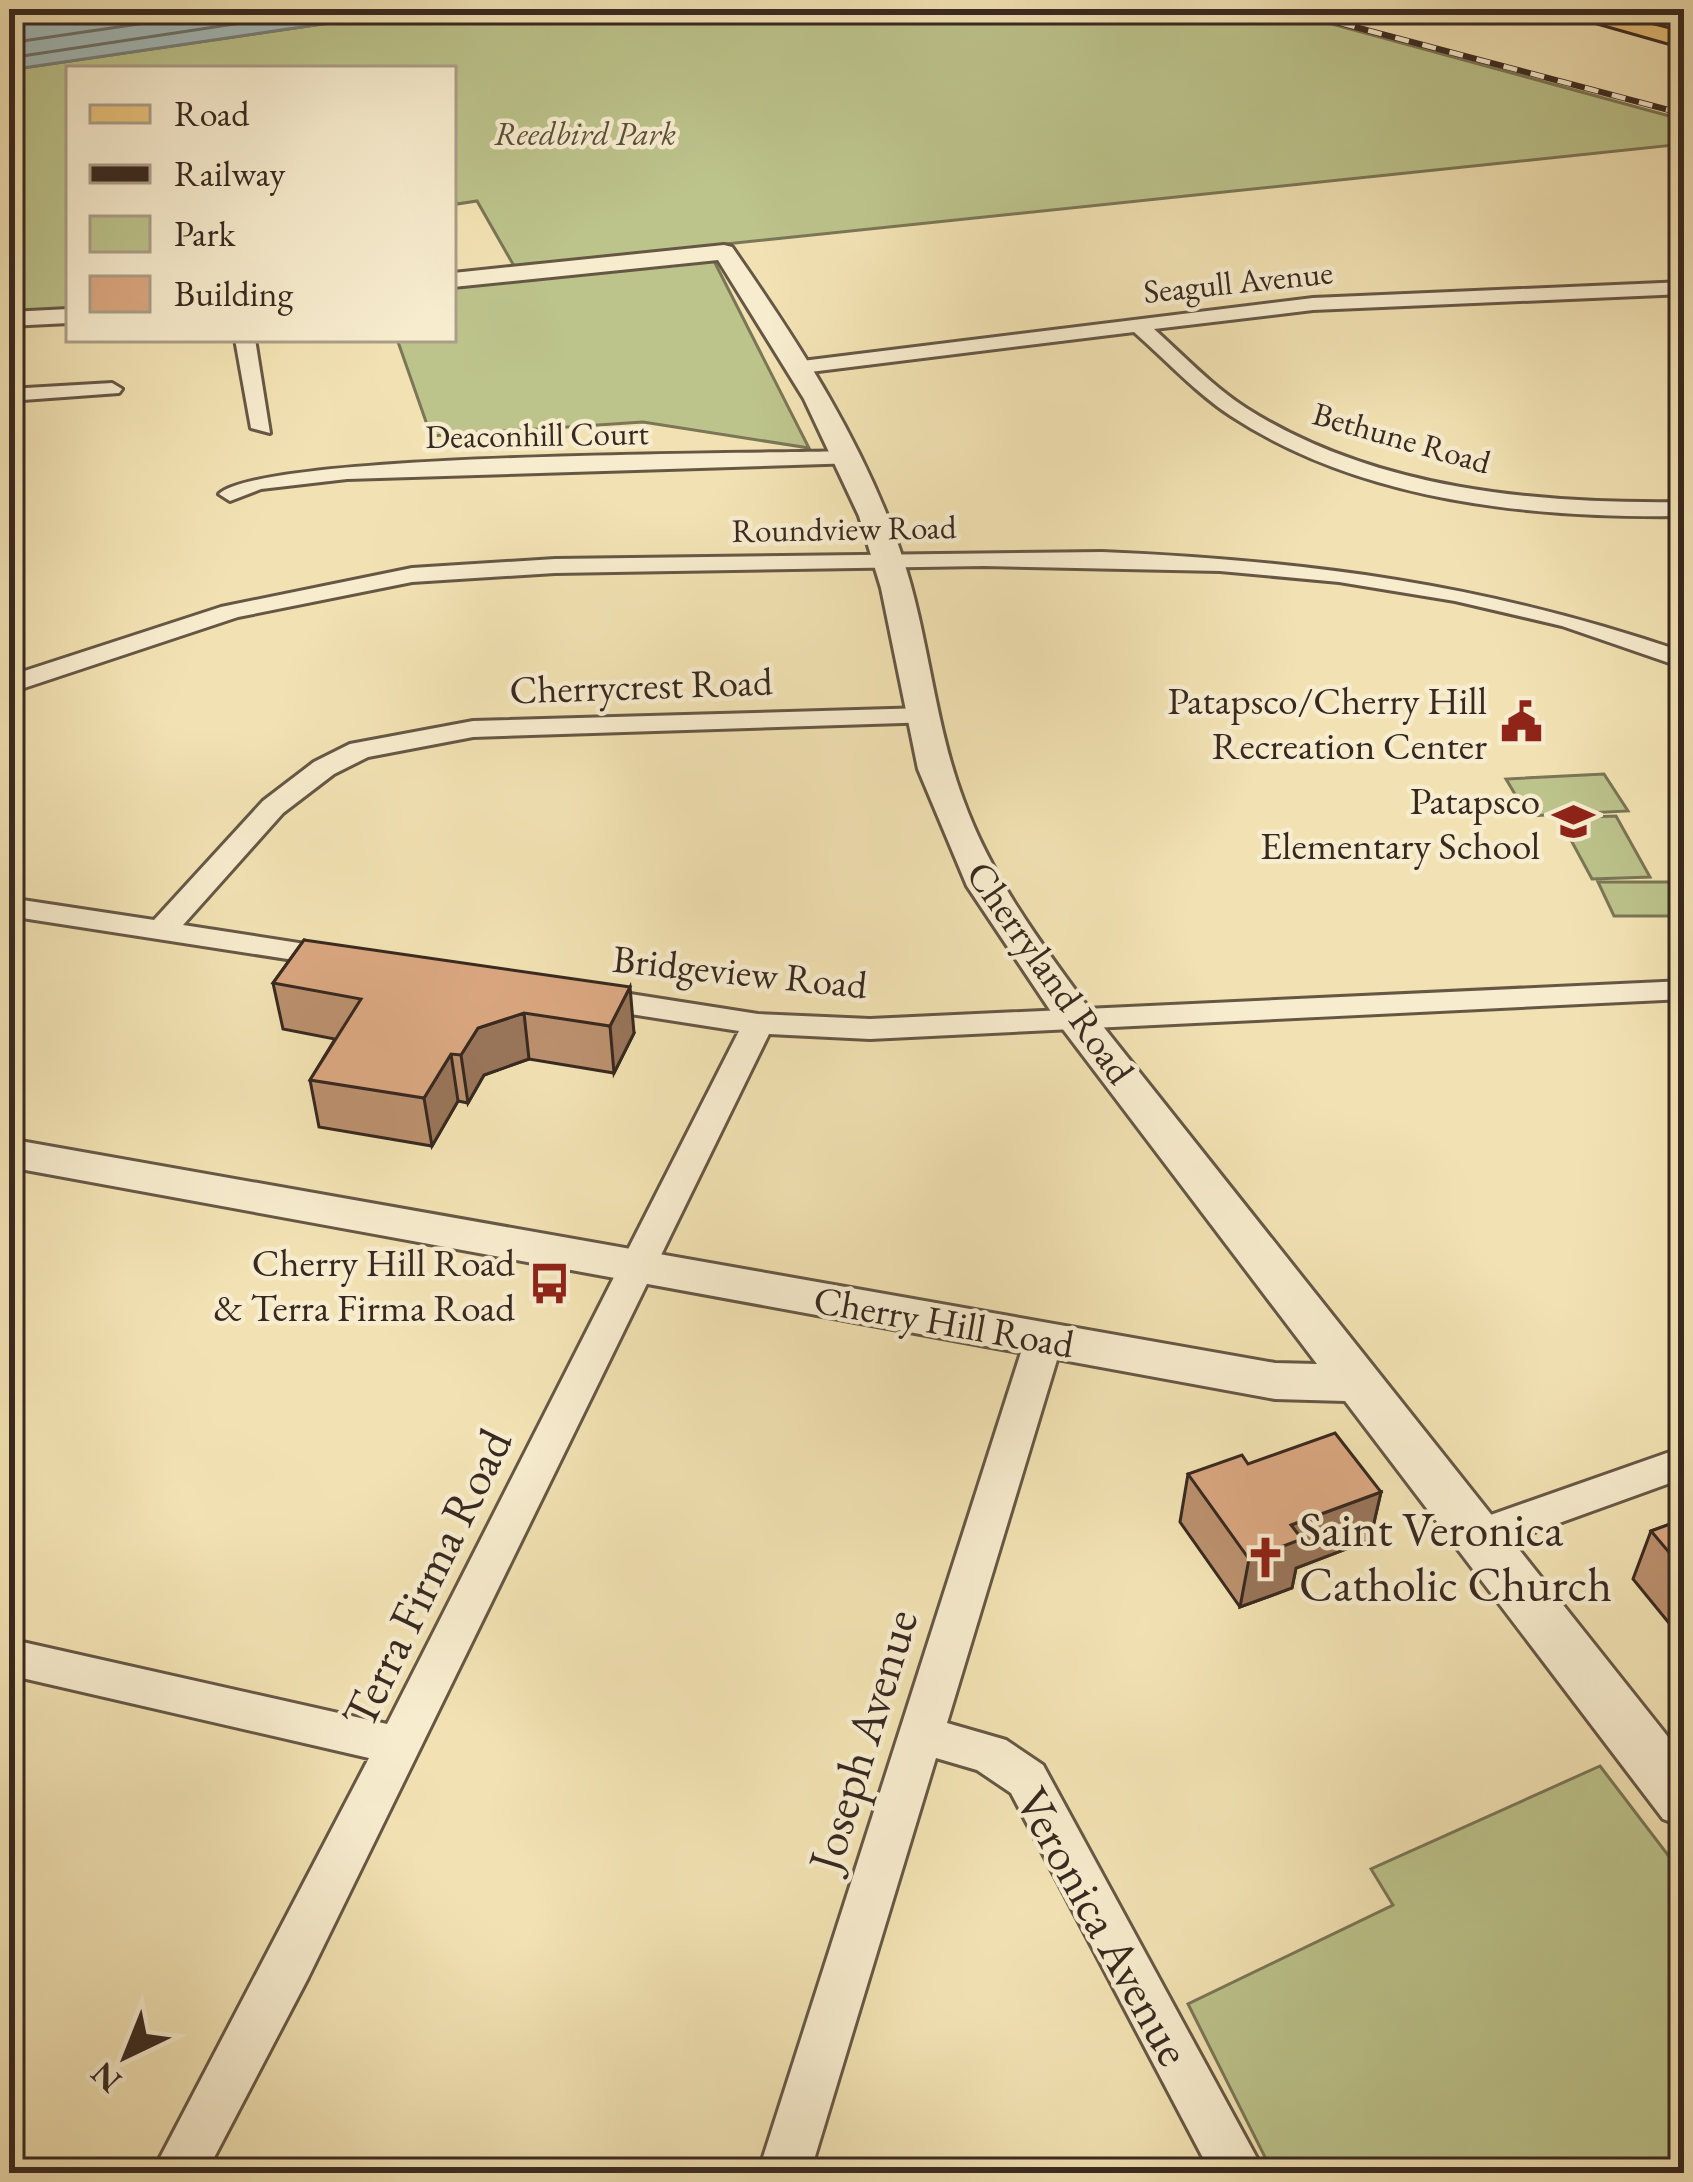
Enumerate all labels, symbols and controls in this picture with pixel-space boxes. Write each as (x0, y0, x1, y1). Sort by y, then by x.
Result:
legend (66, 66, 456, 342)
text: Road (174, 90, 250, 137)
park label: Reedbird Park (494, 112, 676, 155)
text: Railway (174, 150, 286, 197)
text: Park (174, 210, 236, 257)
street label: Seagull Avenue (1141, 250, 1335, 313)
text: Building (174, 270, 294, 317)
street label: Bethune Road (1308, 392, 1496, 483)
street label: Deaconhill Court (425, 411, 650, 458)
street label: Roundview Road (731, 505, 957, 552)
street label: Cherrycrest Road (509, 655, 774, 716)
place label: Patapsco/Cherry Hill Recreation Center (1167, 675, 1487, 771)
public building icon: Patapsco/Cherry Hill Recreation Center (1498, 699, 1544, 745)
place label: Patapsco Elementary School (1260, 775, 1540, 871)
school or university icon: Patapsco Elementary School (1551, 799, 1597, 845)
street label: Cherryland Road (955, 851, 1146, 1094)
street label: Bridgeview Road (610, 933, 870, 1010)
place label: Cherry Hill Road & Terra Firma Road (213, 1237, 515, 1333)
bus stop icon: Cherry Hill Road & Terra Firma Road (526, 1261, 572, 1307)
street label: Cherry Hill Road (810, 1274, 1078, 1370)
street label: Terra Firma Road (327, 1417, 526, 1738)
place label: Saint Veronica Catholic Church (1299, 1498, 1612, 1615)
church icon: Saint Veronica Catholic Church (1242, 1534, 1288, 1580)
street label: Joseph Avenue (792, 1602, 931, 1882)
street label: Veronica Avenue (1002, 1776, 1206, 2076)
north arrow (66, 1996, 186, 2116)
text: N (81, 2053, 130, 2102)

